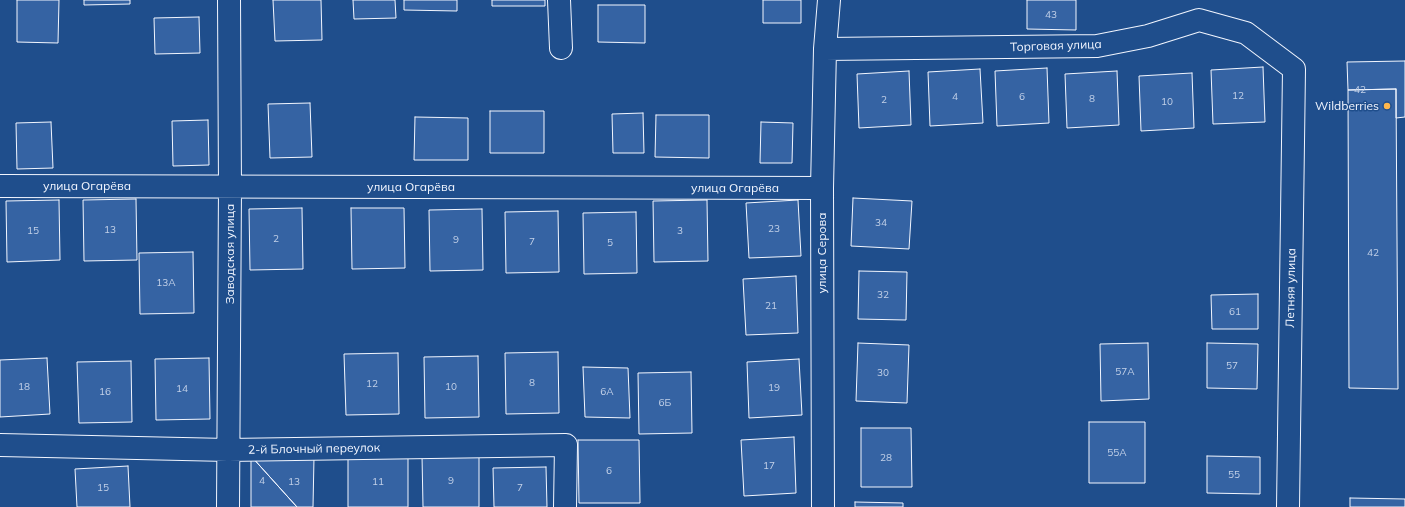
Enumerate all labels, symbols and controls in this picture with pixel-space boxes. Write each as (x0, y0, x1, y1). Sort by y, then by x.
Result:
house number: 43 (1045, 9, 1057, 21)
street label: Торговая улица (1010, 37, 1102, 55)
house number: 42 (1354, 84, 1366, 96)
house number: 12 (1232, 90, 1244, 102)
house number: 4 (952, 91, 958, 103)
house number: 6 (1019, 91, 1025, 103)
house number: 8 (1089, 93, 1095, 105)
house number: 2 (881, 94, 887, 106)
house number: 10 (1161, 96, 1173, 108)
place label: Wildberries (1315, 99, 1379, 113)
marker: Wildberries (1382, 101, 1392, 111)
street label: улица Огарёва (43, 179, 131, 193)
street label: улица Огарёва (367, 180, 455, 194)
street label: улица Огарёва (691, 181, 779, 195)
street label: Заводская улица (223, 204, 237, 304)
street label: улица Серова (815, 212, 829, 294)
house number: 34 (875, 217, 887, 229)
house number: 23 (768, 223, 780, 235)
house number: 13 (104, 224, 116, 236)
house number: 15 (27, 225, 39, 237)
house number: 3 (677, 225, 683, 237)
house number: 2 (273, 233, 279, 245)
house number: 9 (453, 234, 459, 246)
house number: 7 (529, 236, 535, 248)
house number: 5 (607, 237, 613, 249)
house number: 42 (1367, 247, 1379, 259)
street label: Летняя улица (1283, 248, 1299, 328)
house number: 13А (156, 277, 176, 289)
house number: 32 (877, 289, 889, 301)
house number: 21 (765, 300, 777, 312)
house number: 61 (1229, 306, 1241, 318)
house number: 57 (1226, 360, 1238, 372)
house number: 57А (1115, 366, 1135, 378)
house number: 30 (877, 367, 889, 379)
house number: 8 (529, 377, 535, 389)
house number: 12 (366, 378, 378, 390)
house number: 18 (18, 381, 30, 393)
house number: 10 (445, 381, 457, 393)
house number: 19 (768, 382, 780, 394)
house number: 14 (176, 383, 188, 395)
house number: 16 (99, 386, 111, 398)
house number: 6А (600, 386, 614, 398)
house number: 6Б (659, 397, 671, 409)
street label: 2-й Блочный переулок (248, 441, 380, 457)
house number: 55А (1107, 447, 1127, 459)
house number: 28 (880, 452, 892, 464)
house number: 17 (763, 460, 775, 472)
house number: 6 (606, 465, 612, 477)
house number: 55 (1228, 469, 1240, 481)
house number: 4 (259, 475, 265, 487)
house number: 9 (448, 475, 454, 487)
house number: 13 (288, 476, 300, 488)
house number: 11 (372, 476, 384, 488)
house number: 15 (97, 482, 109, 494)
house number: 7 (517, 482, 523, 494)

